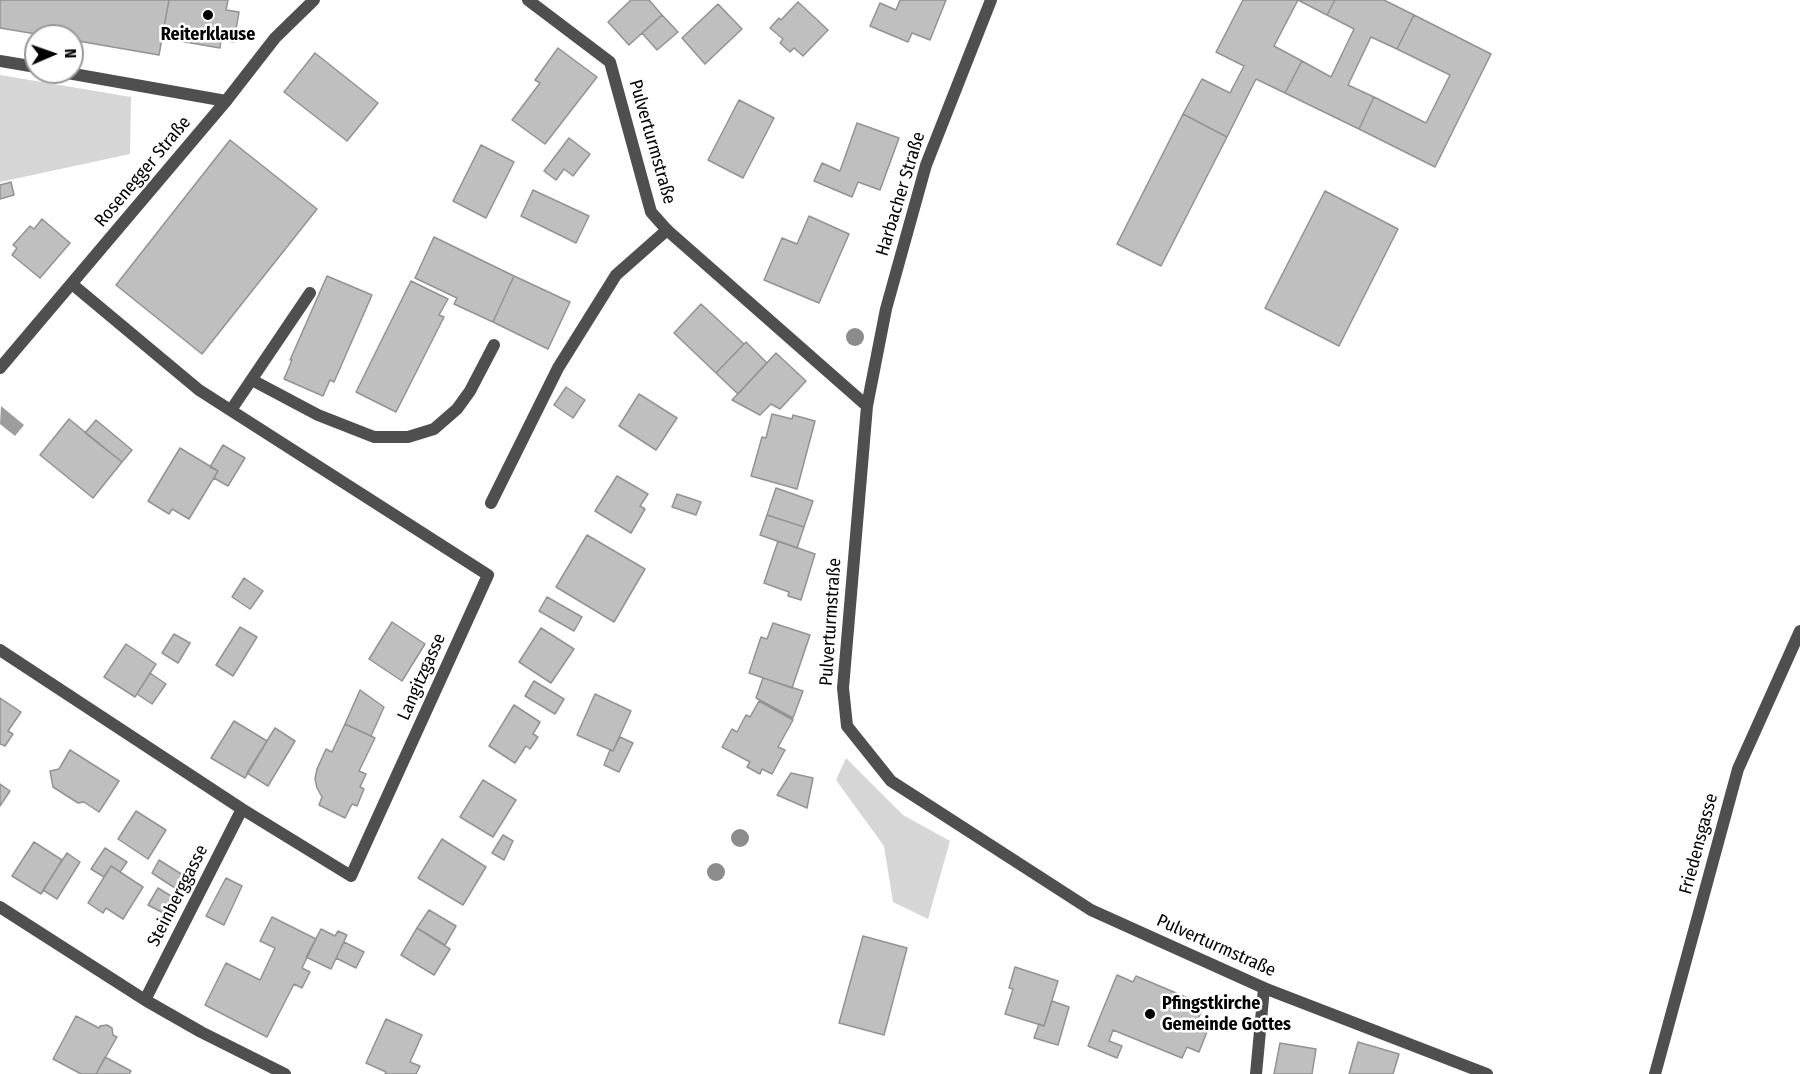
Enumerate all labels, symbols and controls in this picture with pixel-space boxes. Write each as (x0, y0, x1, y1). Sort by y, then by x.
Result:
marker: Reiterklause (201, 8, 215, 22)
north arrow (24, 24, 84, 84)
place label: Reiterklause (161, 24, 255, 46)
text: N (61, 48, 80, 59)
street label: Pulverturmstraße (624, 77, 680, 207)
street label: Rosenegger Straße (90, 112, 196, 232)
street label: Harbacher Straße (872, 129, 930, 259)
street label: Pulverturmstraße (816, 557, 846, 687)
street label: Langitzgasse (393, 630, 451, 724)
street label: Friedensgasse (1675, 791, 1723, 897)
street label: Steinberggasse (143, 842, 213, 950)
street label: Pulverturmstraße (1153, 910, 1279, 982)
place label: Pfingstkirche Gemeinde Gottes (1162, 993, 1291, 1036)
marker: Pfingstkirche Gemeinde Gottes (1143, 1007, 1157, 1021)

